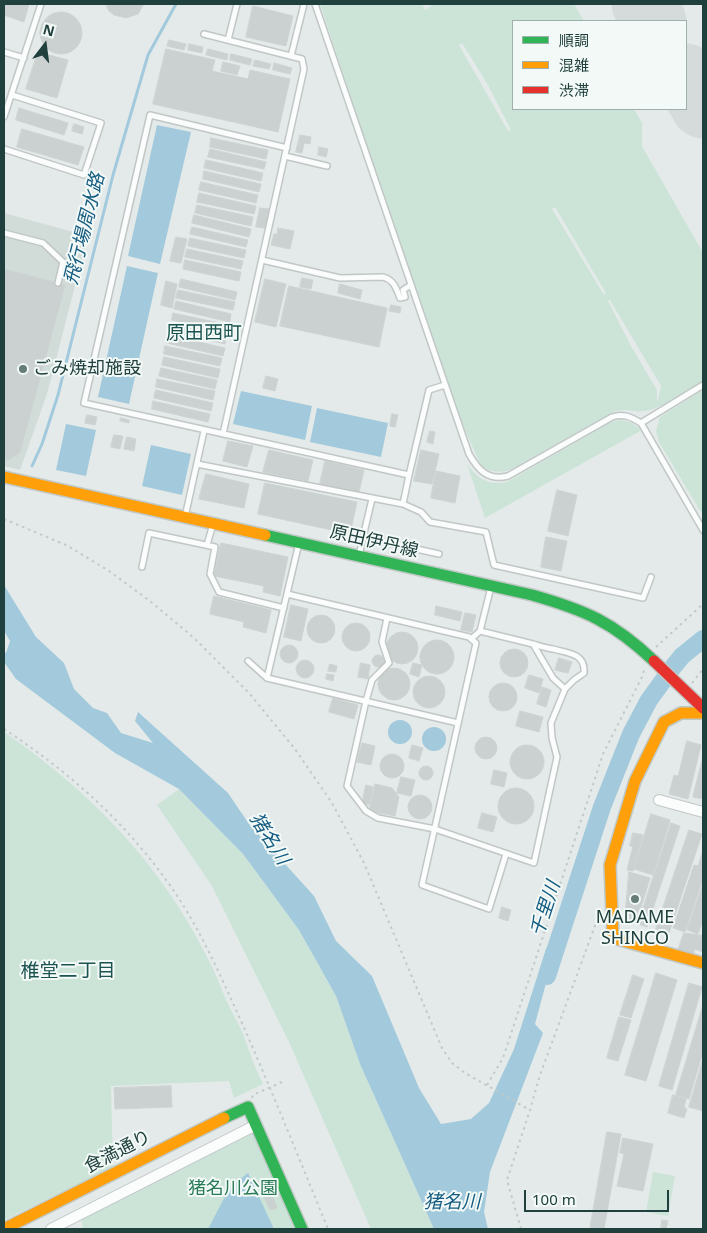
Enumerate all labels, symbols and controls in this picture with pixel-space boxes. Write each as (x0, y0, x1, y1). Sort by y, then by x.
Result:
text: N (41, 19, 57, 41)
north arrow (20, 20, 70, 70)
legend (512, 20, 687, 110)
text: 順調 (559, 30, 589, 50)
text: 混雑 (559, 55, 589, 75)
text: 渋滞 (559, 80, 589, 100)
water label: 飛行場周水路 (60, 171, 110, 287)
district label: 原田西町 (166, 323, 242, 345)
place label: ごみ焼却施設 (33, 358, 141, 380)
marker: ごみ焼却施設 (17, 363, 29, 375)
street label: 原田伊丹線 (328, 521, 420, 563)
water label: 猪名川 (244, 809, 294, 869)
water label: 千里川 (526, 878, 566, 940)
marker: MADAME SHINCO (629, 893, 641, 905)
place label: MADAME SHINCO (596, 907, 674, 950)
district label: 椎堂二丁目 (21, 961, 115, 983)
street label: 食満通り (81, 1126, 155, 1178)
park label: 猪名川公園 (188, 1178, 278, 1200)
scale bar (527, 1180, 672, 1212)
text: 100 m (532, 1189, 576, 1209)
water label: 猪名川 (424, 1192, 480, 1214)

